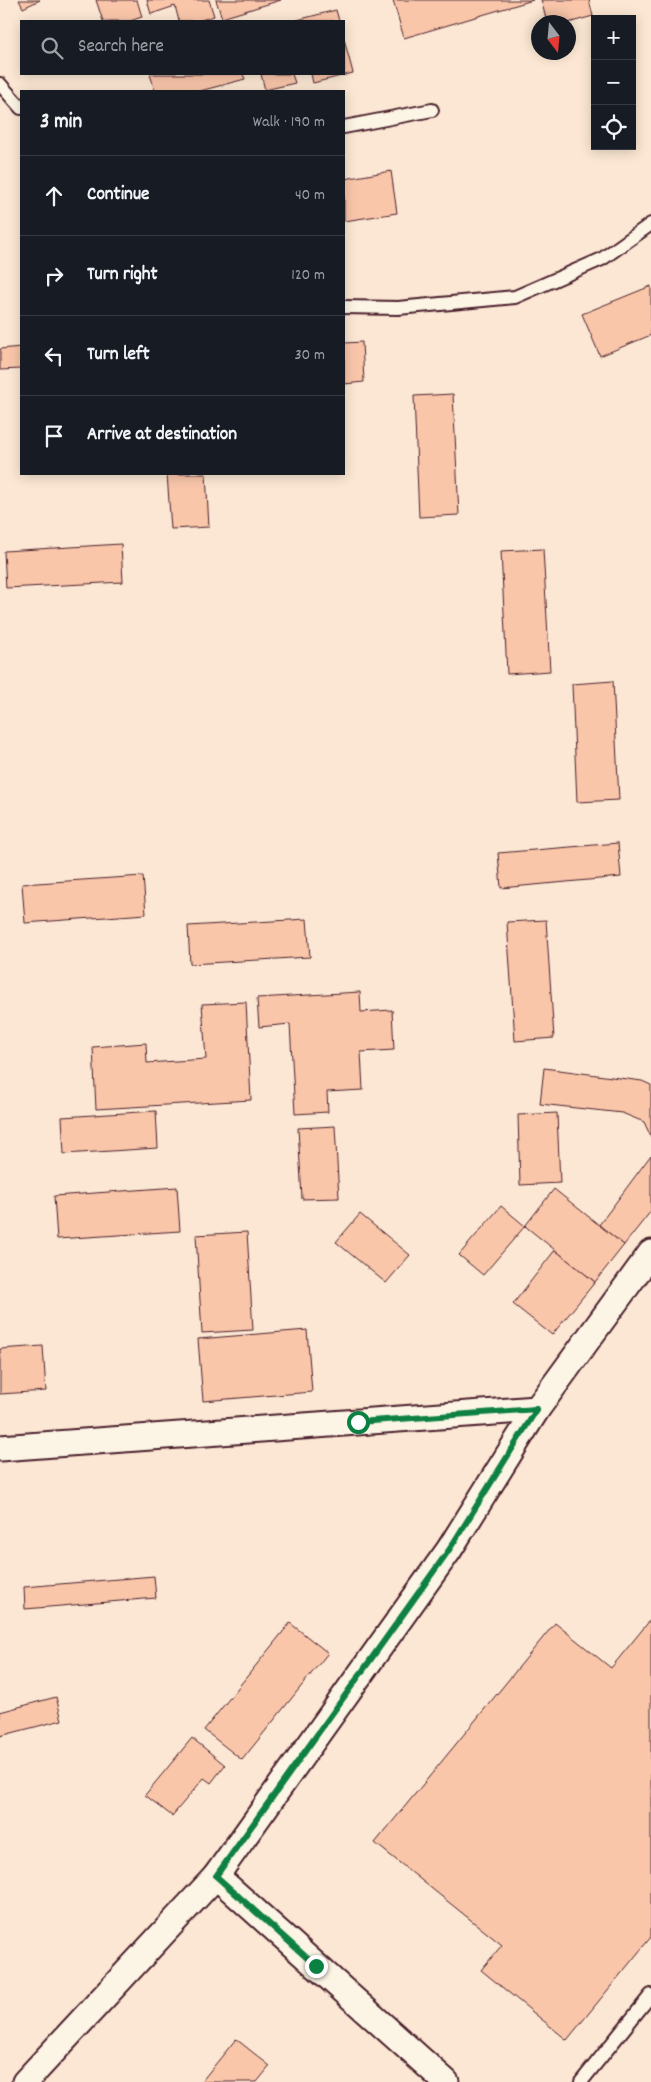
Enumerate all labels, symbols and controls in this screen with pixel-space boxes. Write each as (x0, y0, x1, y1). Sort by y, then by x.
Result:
north arrow (531, 15, 576, 60)
map controls (591, 15, 636, 150)
button: + (591, 15, 636, 60)
search box (20, 20, 345, 75)
icon: search (38, 34, 66, 62)
text: Search here (78, 34, 164, 61)
button: − (591, 60, 636, 105)
button: locate (591, 105, 636, 150)
text: 3 min (40, 108, 82, 138)
text: Walk · 190 m (253, 111, 325, 134)
icon: ahead (40, 182, 68, 210)
text: Continue (87, 182, 149, 209)
text: 40 m (295, 184, 325, 207)
icon: right (40, 262, 68, 290)
text: Turn right (87, 262, 158, 289)
text: 120 m (291, 264, 325, 287)
icon: left (40, 342, 68, 370)
text: Turn left (87, 342, 150, 369)
text: 30 m (295, 344, 325, 367)
icon: arrive (40, 422, 68, 450)
text: Arrive at destination (87, 422, 237, 449)
route start (347, 1411, 370, 1434)
route end (305, 1955, 328, 1978)

